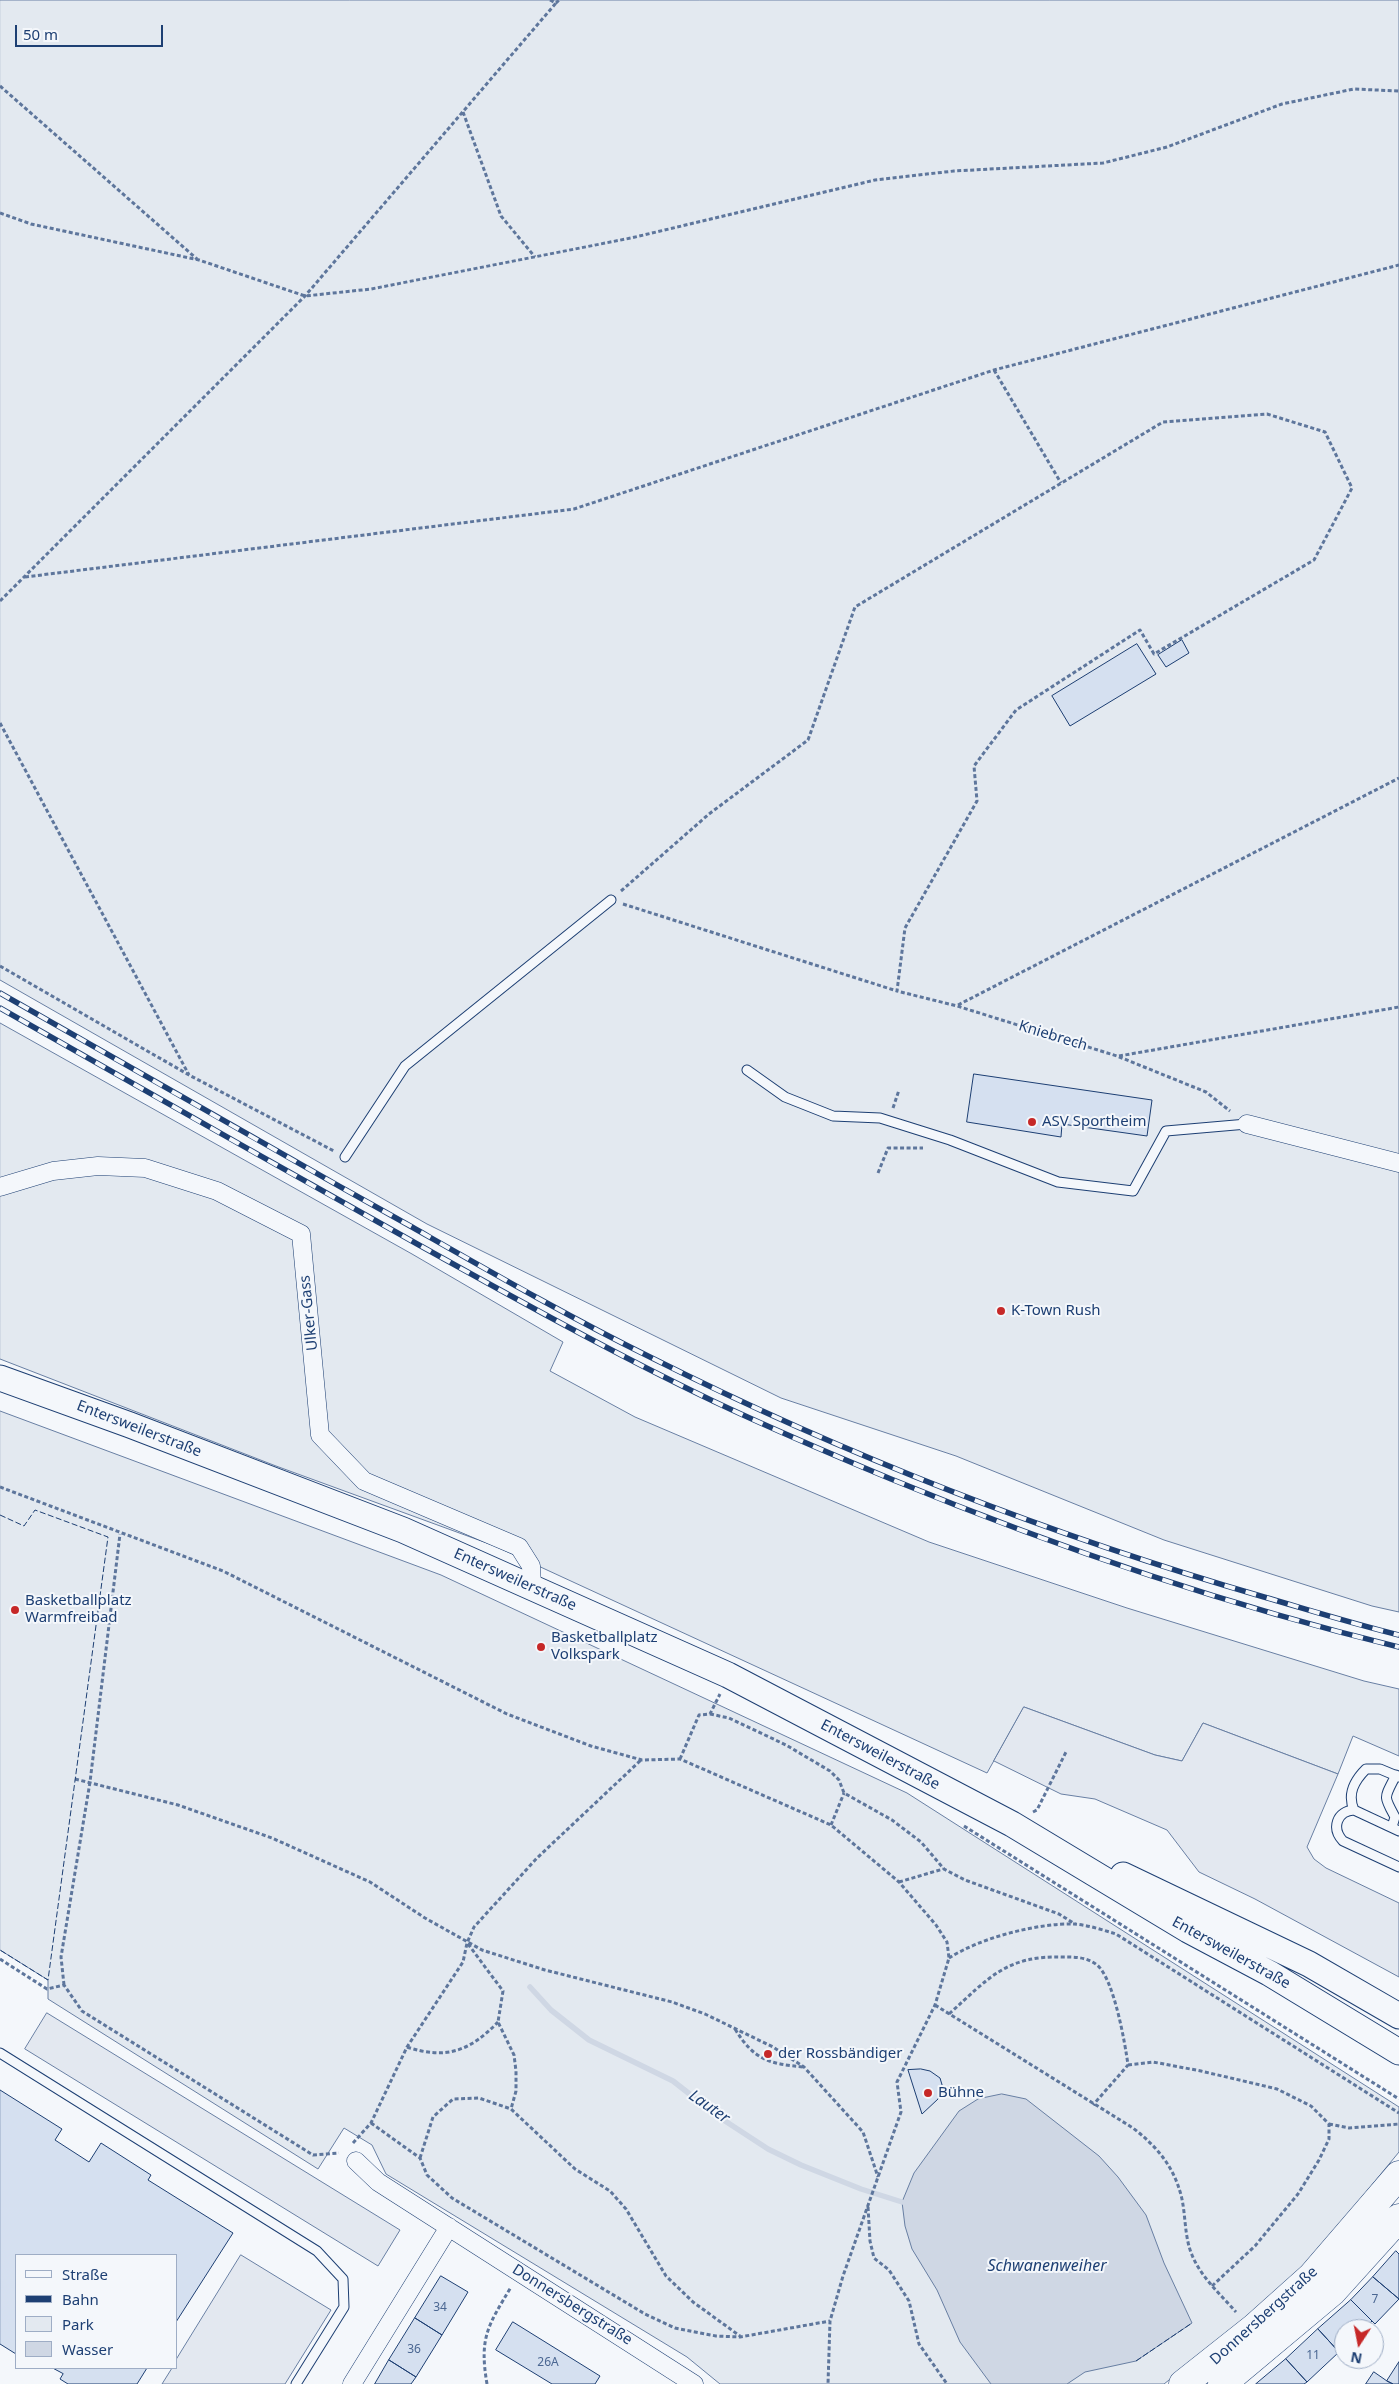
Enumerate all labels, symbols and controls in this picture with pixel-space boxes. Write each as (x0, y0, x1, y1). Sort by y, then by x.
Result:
scale bar (18, 15, 165, 47)
text: 50 m (23, 24, 58, 44)
street label: Kniebrech (1016, 1017, 1090, 1055)
place label: ASV Sportheim (1042, 1113, 1146, 1131)
marker: ASV Sportheim (1026, 1116, 1038, 1128)
street label: Ulker-Gass (296, 1274, 322, 1352)
place label: K-Town Rush (1011, 1302, 1101, 1320)
marker: K-Town Rush (995, 1305, 1007, 1317)
street label: Entersweilerstraße (74, 1397, 204, 1461)
street label: Entersweilerstraße (451, 1545, 579, 1615)
place label: Basketballplatz Warmfreibad (25, 1592, 132, 1627)
marker: Basketballplatz Warmfreibad (9, 1604, 21, 1616)
place label: Basketballplatz Volkspark (551, 1629, 658, 1664)
marker: Basketballplatz Volkspark (535, 1641, 547, 1653)
street label: Entersweilerstraße (817, 1716, 943, 1794)
street label: Entersweilerstraße (1169, 1913, 1293, 1993)
place label: der Rossbändiger (778, 2045, 902, 2063)
marker: der Rossbändiger (762, 2048, 774, 2060)
place label: Bühne (938, 2084, 984, 2102)
water label: Lauter (685, 2086, 733, 2128)
marker: Bühne (922, 2087, 934, 2099)
legend (15, 2254, 178, 2369)
water label: Schwanenweiher (987, 2256, 1107, 2276)
street label: Donnersbergstraße (509, 2261, 635, 2349)
street label: Donnersbergstraße (1207, 2263, 1321, 2369)
text: Straße (62, 2264, 108, 2284)
text: Bahn (62, 2289, 99, 2309)
house number: 7 (1372, 2293, 1378, 2307)
house number: 34 (433, 2301, 447, 2315)
text: Park (62, 2314, 94, 2334)
north arrow (1334, 2319, 1384, 2369)
text: Wasser (62, 2339, 113, 2359)
house number: 36 (407, 2343, 421, 2357)
text: N (1349, 2348, 1364, 2369)
house number: 11 (1306, 2349, 1320, 2363)
house number: 26A (537, 2356, 559, 2370)

